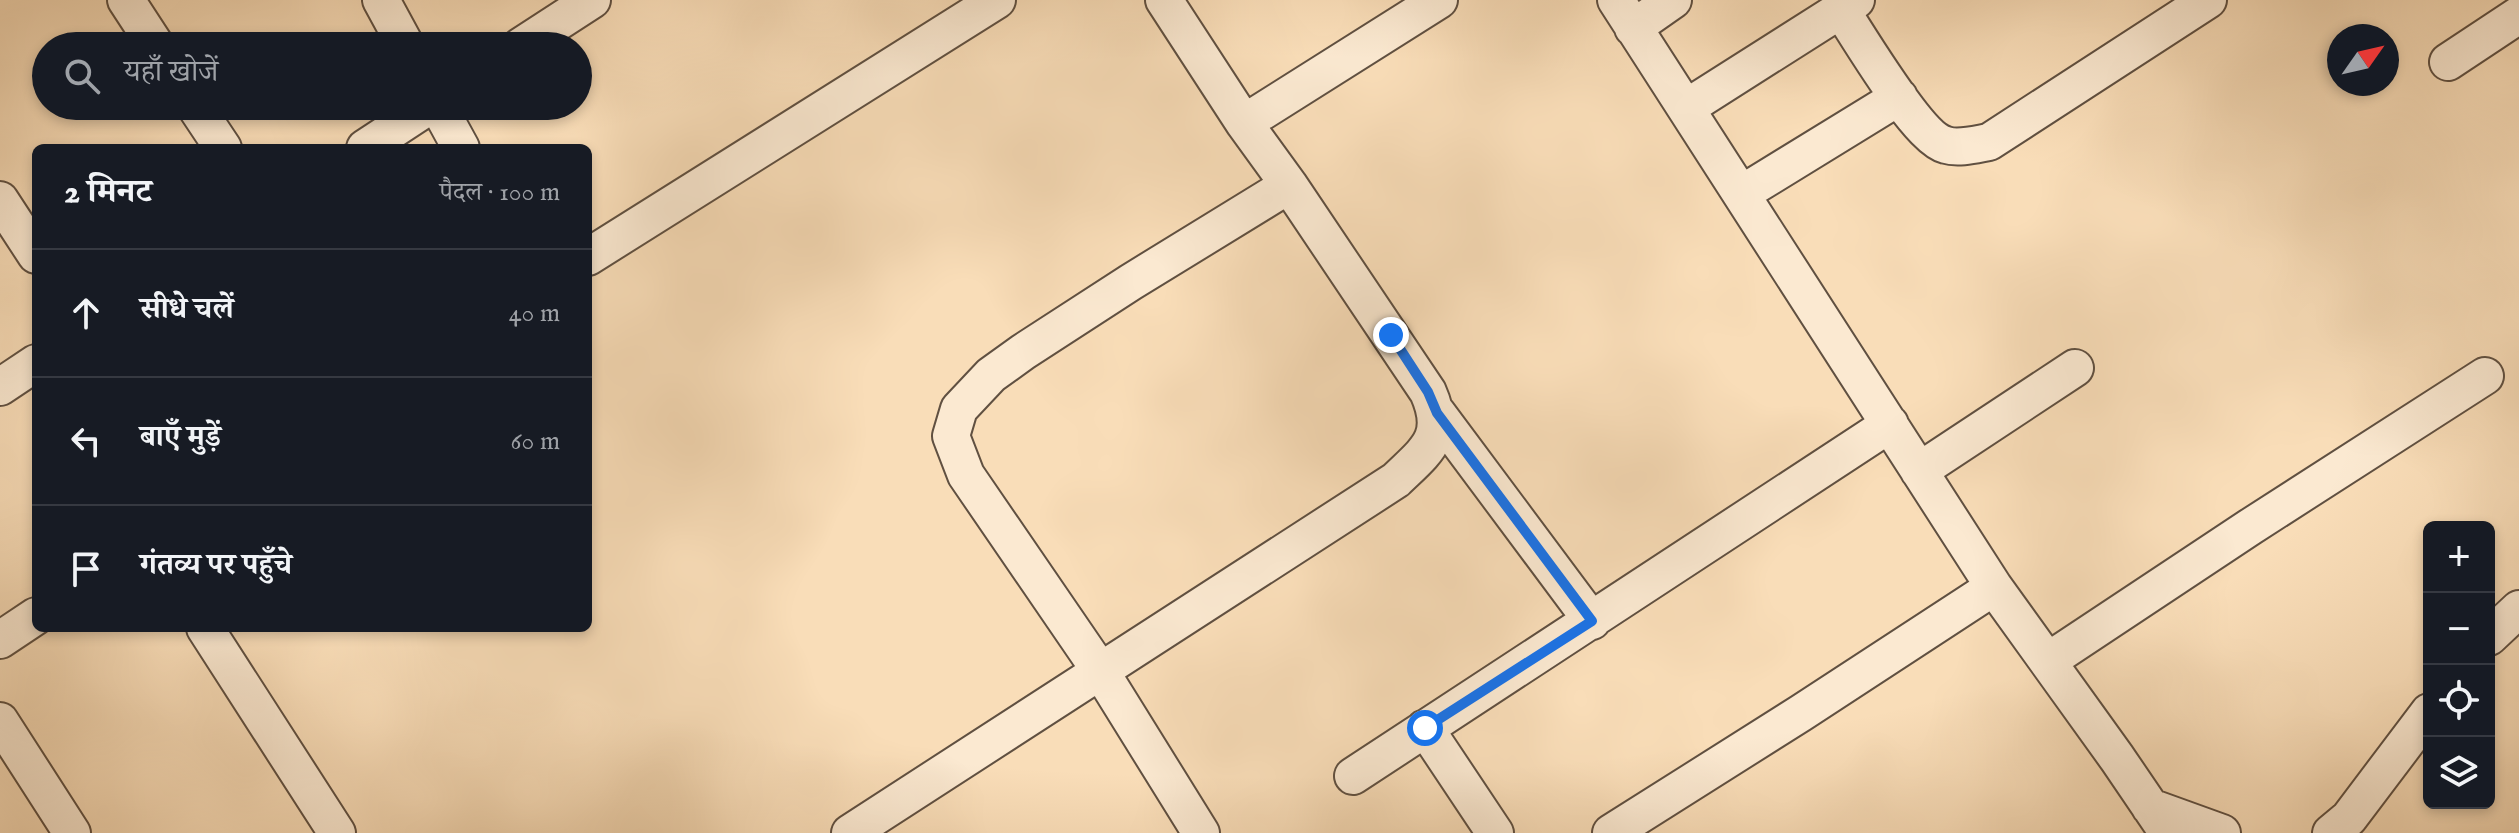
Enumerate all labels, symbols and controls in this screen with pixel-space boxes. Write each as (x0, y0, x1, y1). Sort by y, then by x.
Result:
north arrow (2327, 24, 2399, 96)
search box (32, 32, 592, 120)
icon: search (60, 54, 104, 98)
text: यहाँ खोजें (124, 54, 218, 92)
text: 2 मिनट (64, 171, 152, 214)
text: पैदल · 100 m (440, 176, 560, 209)
icon: ahead (64, 291, 108, 335)
text: सीधे चलें (140, 291, 234, 329)
text: 40 m (509, 297, 560, 330)
route end (1373, 317, 1409, 353)
icon: left (64, 419, 108, 463)
text: बाएँ मुड़ें (140, 419, 221, 457)
text: 60 m (511, 425, 560, 458)
map controls (2423, 521, 2495, 809)
button: + (2423, 521, 2495, 593)
icon: arrive (64, 547, 108, 591)
text: गंतव्य पर पहुँचे (140, 547, 292, 585)
button: − (2423, 593, 2495, 665)
button: locate (2423, 665, 2495, 737)
route start (1407, 710, 1443, 746)
button: layers (2423, 737, 2495, 809)

